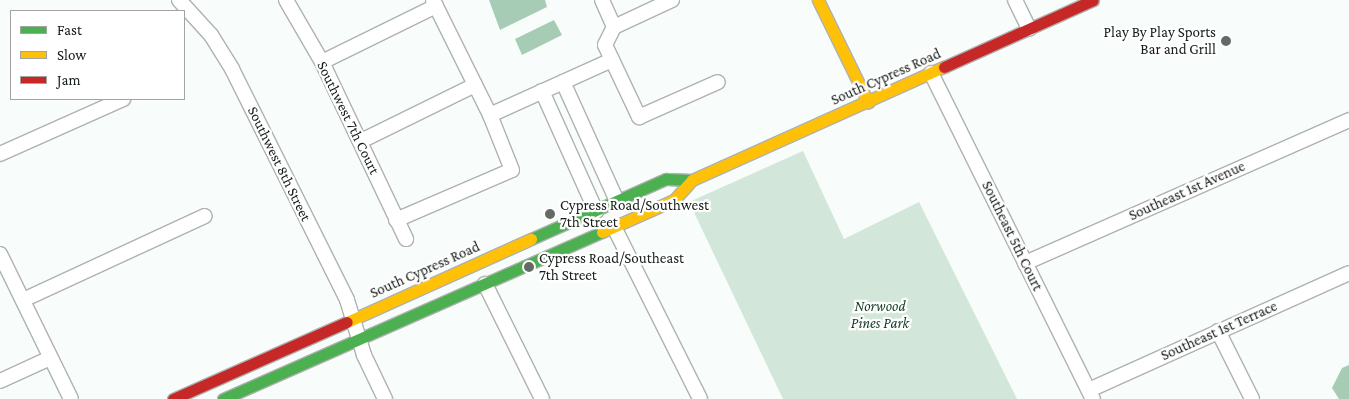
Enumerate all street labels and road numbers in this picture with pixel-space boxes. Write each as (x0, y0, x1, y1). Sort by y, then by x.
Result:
street label: South Cypress Road (828, 45, 944, 109)
street label: Southwest 7th Court (313, 58, 383, 178)
street label: Southwest 8th Street (243, 104, 315, 224)
street label: Southeast 1st Avenue (1126, 157, 1248, 225)
street label: Southeast 5th Court (978, 178, 1046, 294)
street label: South Cypress Road (367, 238, 483, 302)
street label: Southeast 1st Terrace (1158, 297, 1280, 365)

